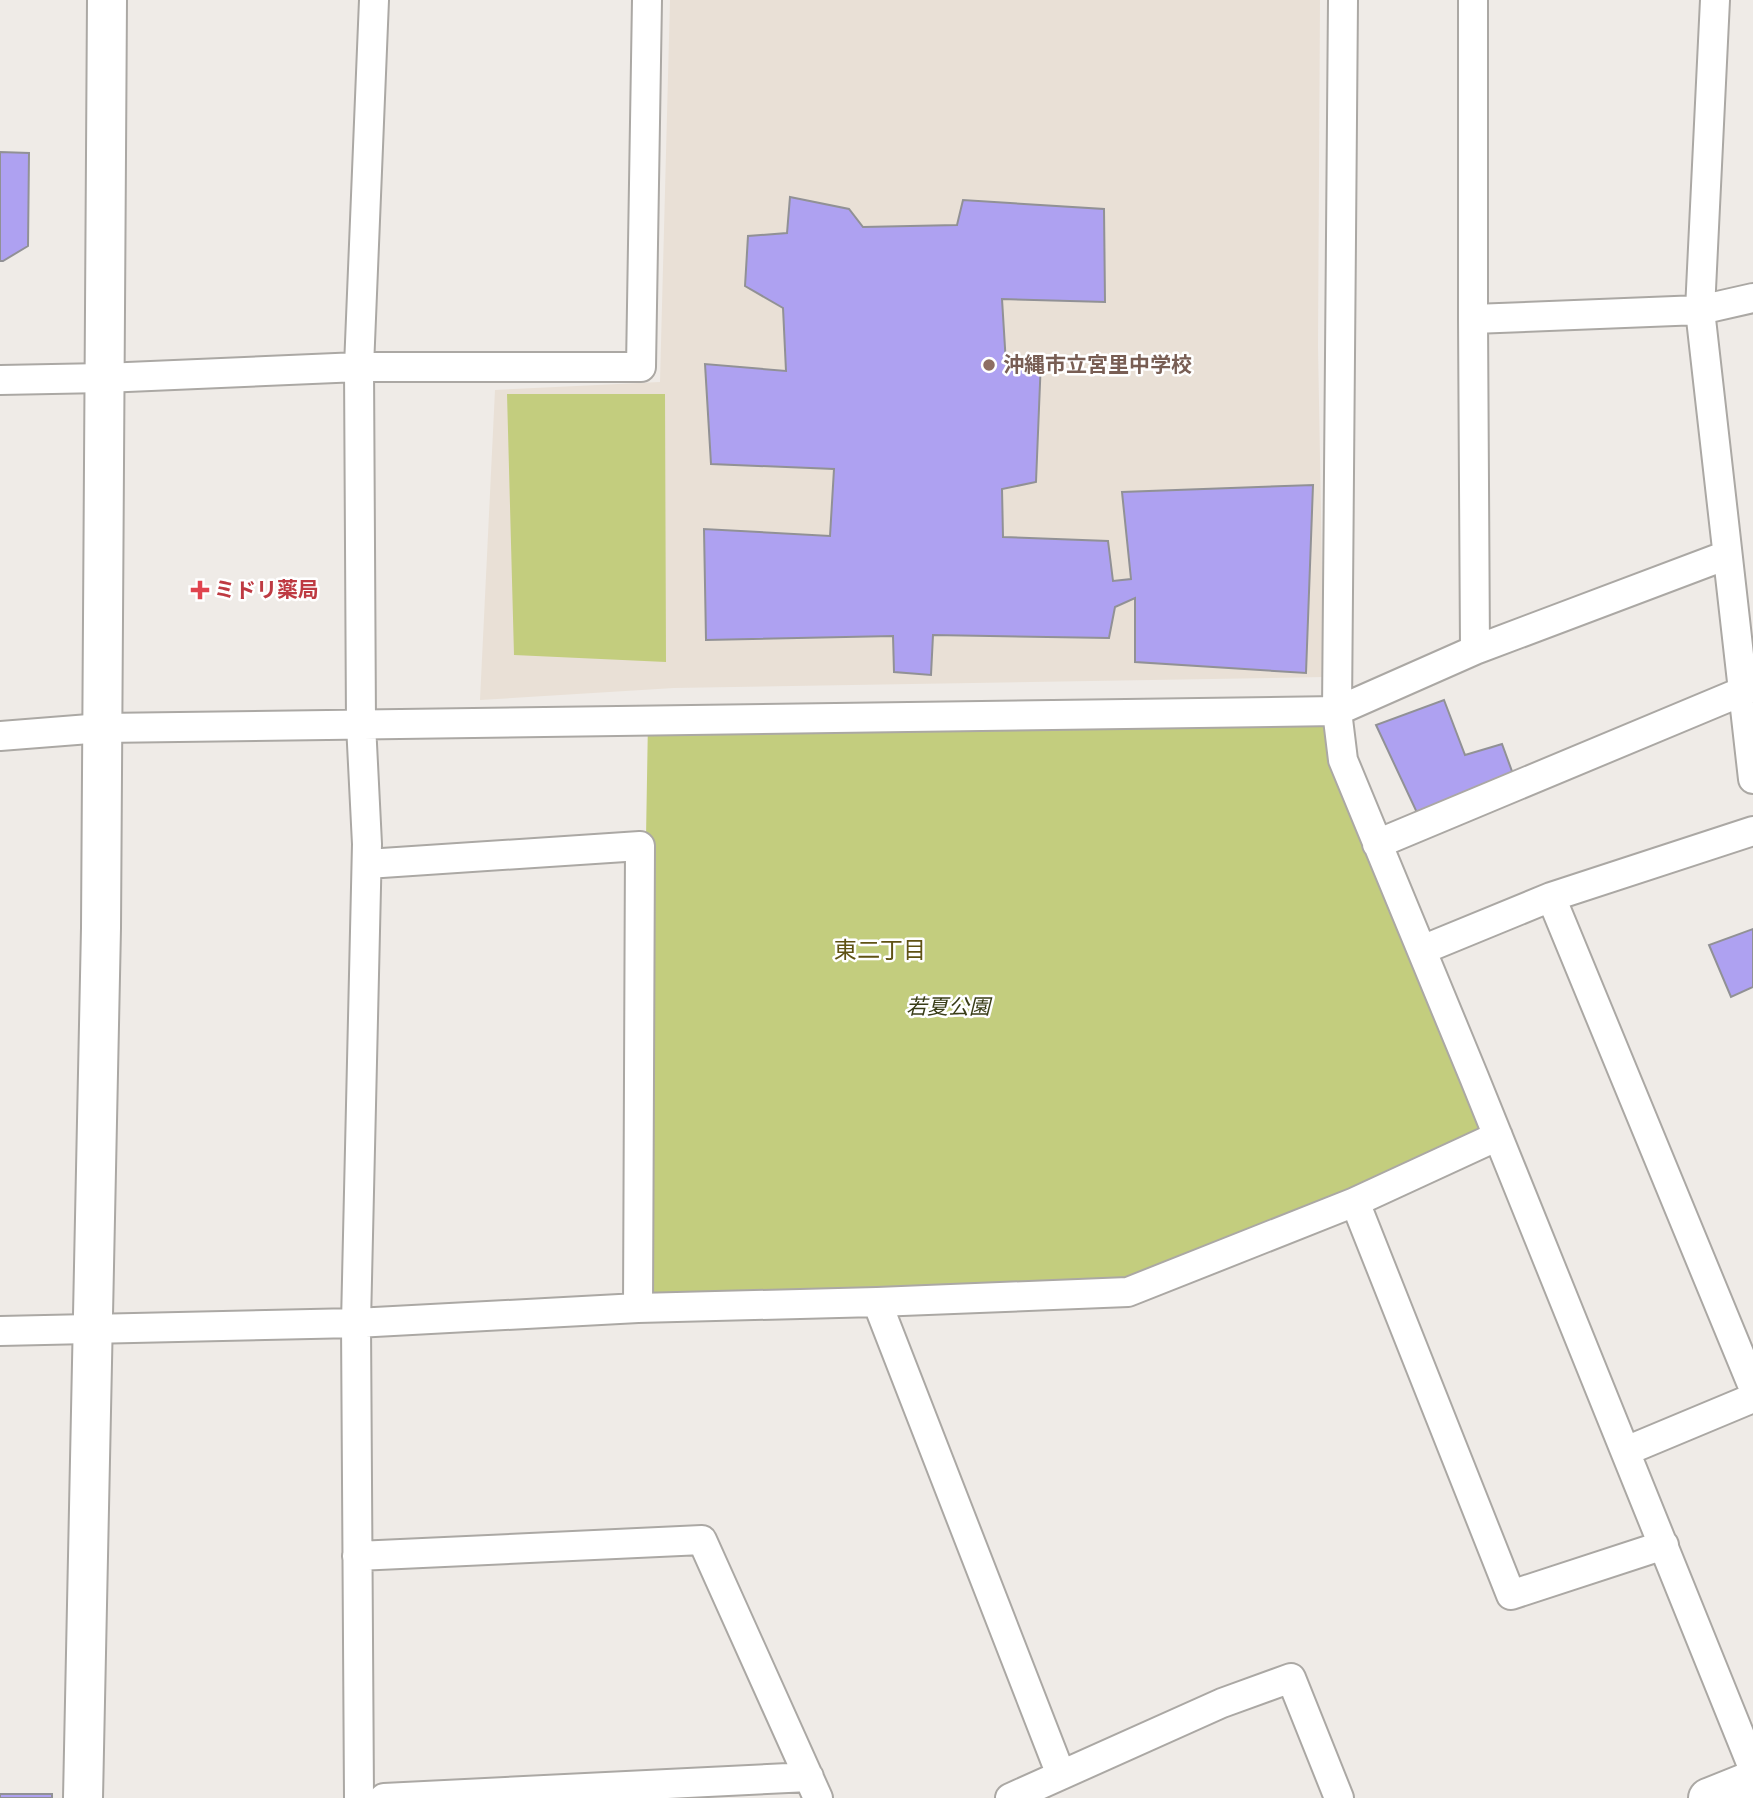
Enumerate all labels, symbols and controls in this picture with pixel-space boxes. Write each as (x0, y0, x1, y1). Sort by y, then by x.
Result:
place label: 沖縄市立宮里中学校 (1003, 349, 1192, 377)
marker: 沖縄市立宮里中学校 (981, 357, 997, 373)
place label: ミドリ薬局 (214, 574, 319, 602)
marker: ミドリ薬局 (192, 582, 208, 598)
district label: 東二丁目 (834, 933, 926, 964)
park label: 若夏公園 (906, 991, 993, 1019)

